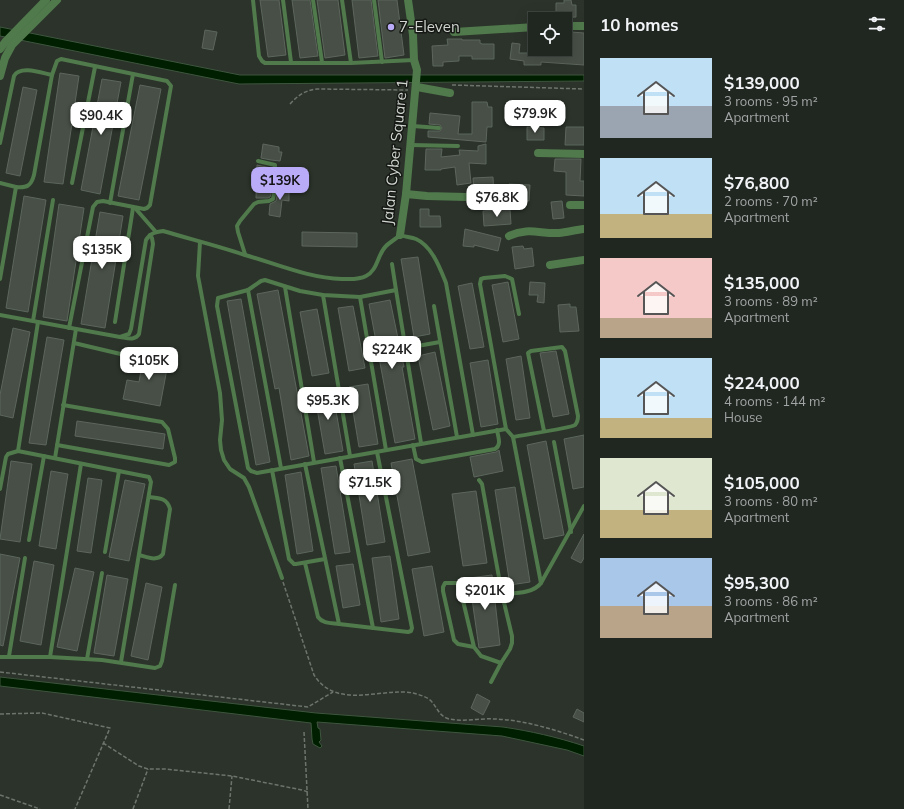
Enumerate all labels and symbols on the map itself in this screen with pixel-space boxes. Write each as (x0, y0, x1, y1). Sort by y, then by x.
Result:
place label: 7-Eleven (399, 17, 460, 36)
marker: 7-Eleven (386, 22, 396, 32)
street label: Jalan Cyber Square 1 (377, 78, 412, 226)
pin: $79.9K (502, 100, 568, 134)
pin: $90.4K (68, 102, 134, 136)
pin: $139K (252, 167, 308, 201)
pin: $76.8K (464, 184, 530, 218)
pin: $135K (74, 236, 130, 270)
pin: $224K (364, 336, 420, 370)
pin: $105K (121, 347, 177, 381)
pin: $95.3K (295, 387, 361, 421)
pin: $71.5K (337, 469, 403, 503)
pin: $201K (457, 577, 513, 611)

